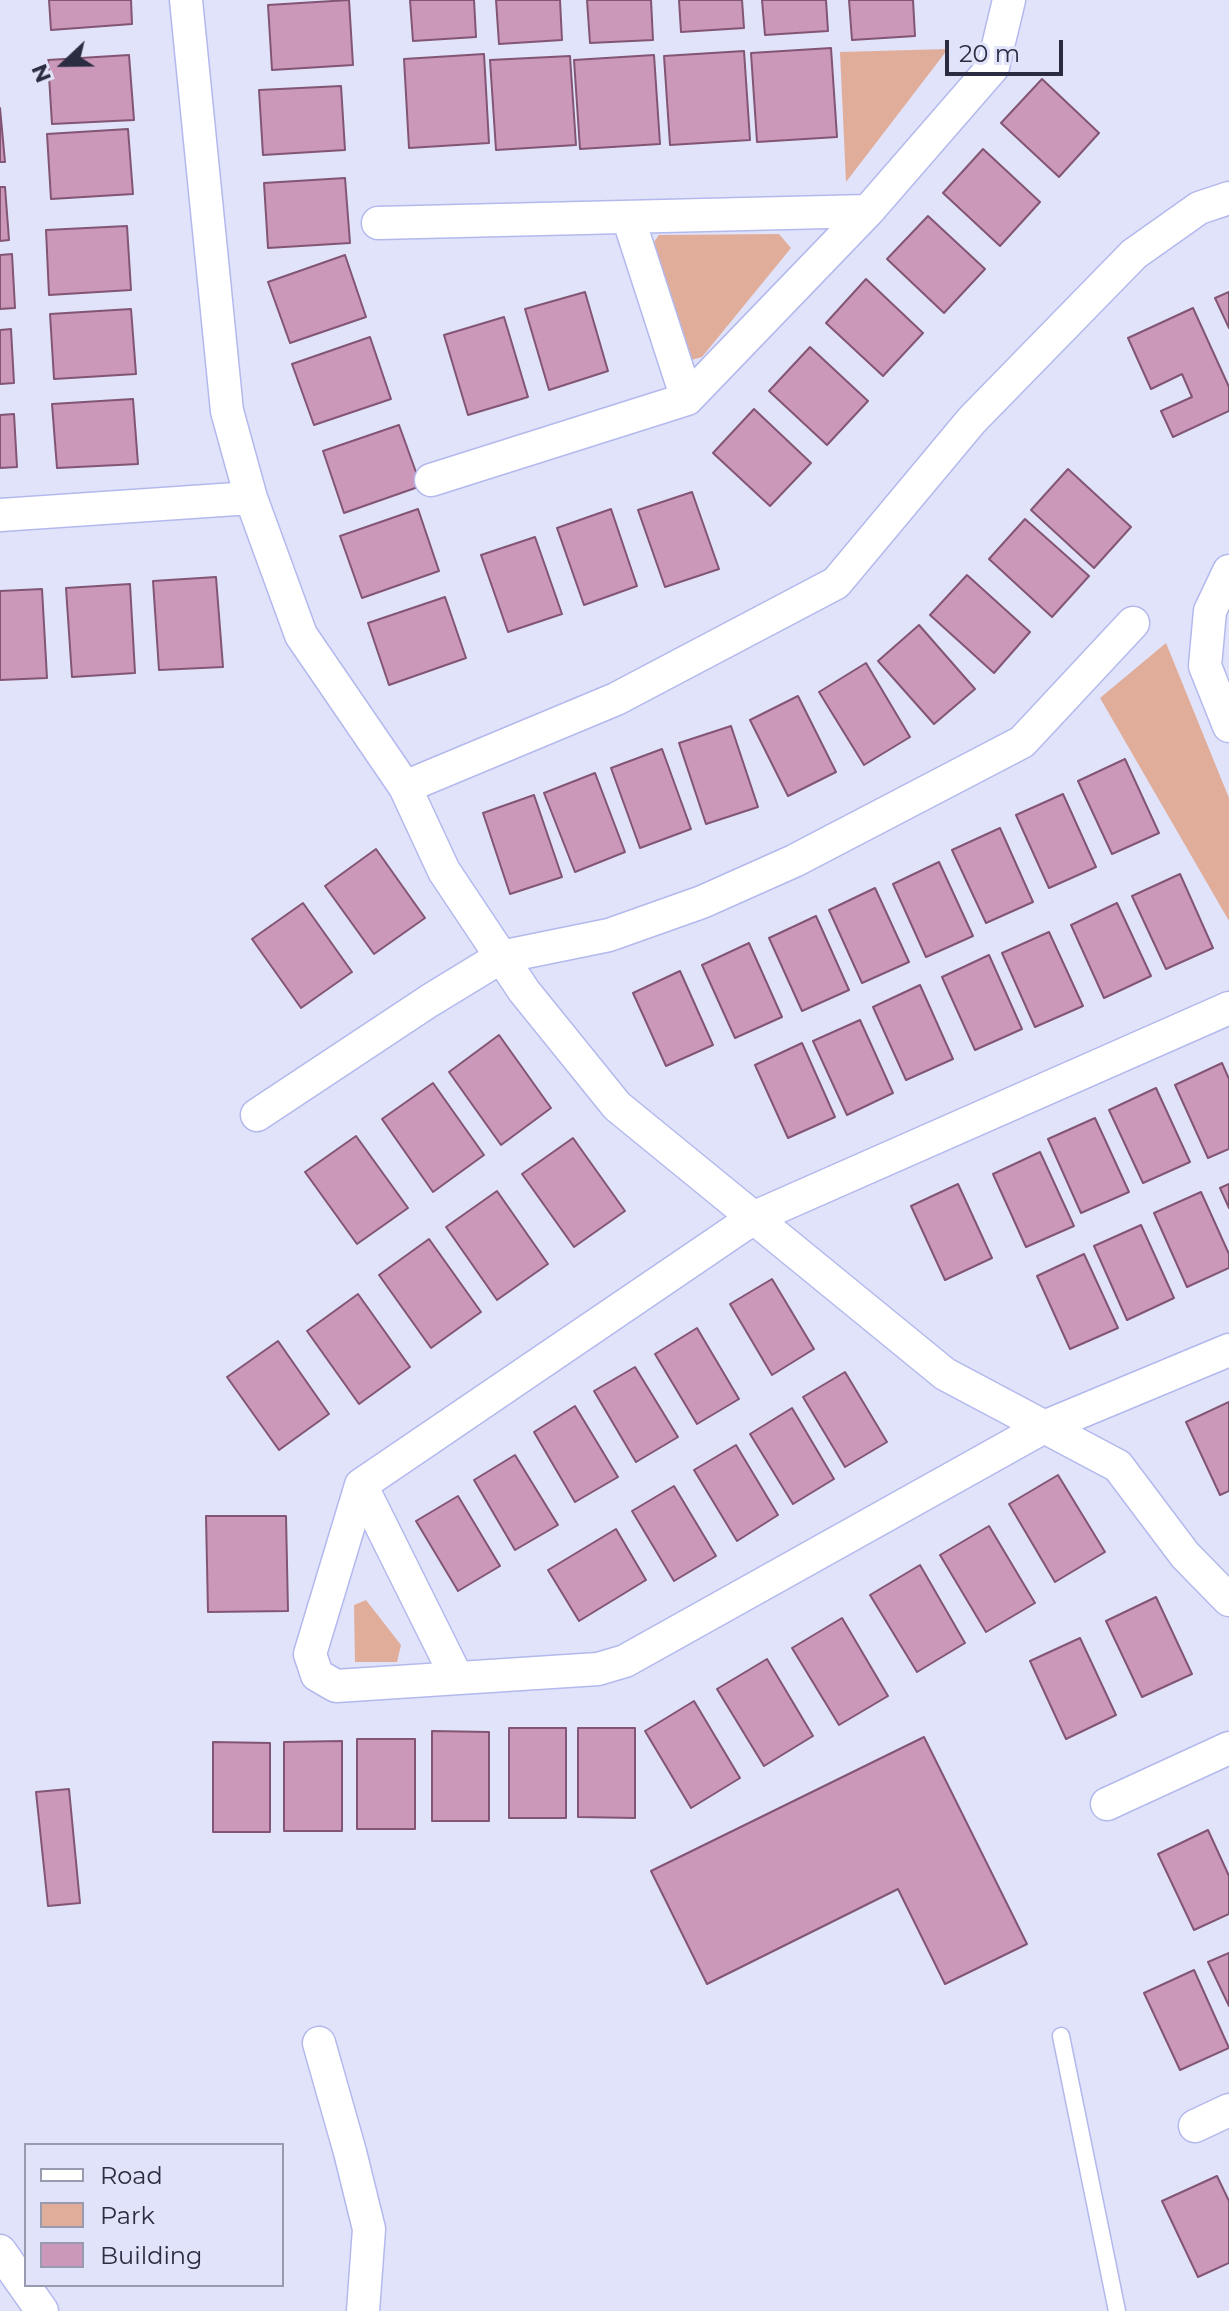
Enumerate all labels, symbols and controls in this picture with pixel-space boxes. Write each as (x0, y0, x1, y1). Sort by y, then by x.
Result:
north arrow (24, 24, 104, 104)
scale bar (949, 24, 1067, 74)
text: 20 m (959, 39, 1020, 68)
text: N (25, 60, 57, 86)
legend (24, 2143, 284, 2287)
text: Road (100, 2161, 163, 2190)
text: Park (100, 2201, 155, 2230)
text: Building (100, 2241, 203, 2270)

